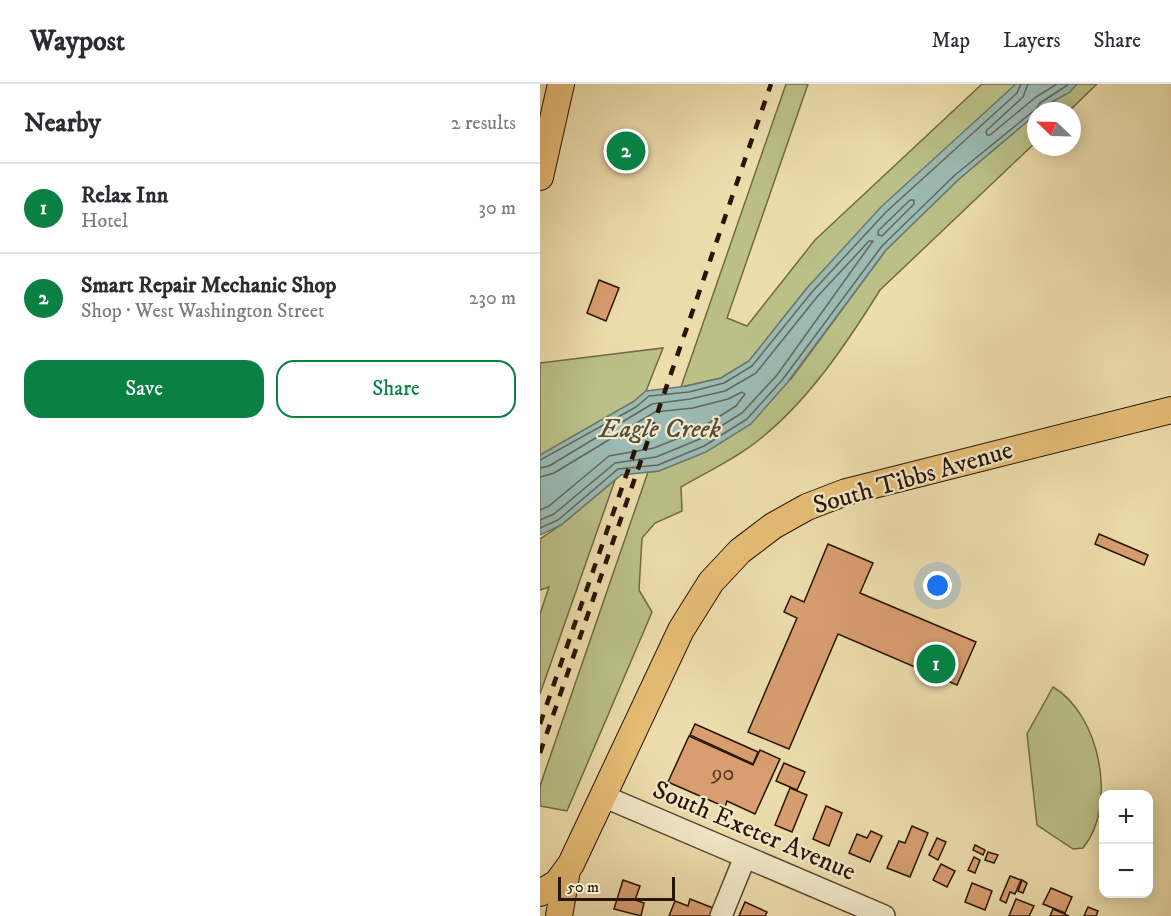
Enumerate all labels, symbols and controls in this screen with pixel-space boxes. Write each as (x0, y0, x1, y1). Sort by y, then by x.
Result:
text: Waypost (30, 24, 125, 59)
text: Map (931, 28, 970, 54)
text: Layers (1003, 28, 1061, 54)
text: Share (1094, 28, 1141, 54)
north arrow (1027, 102, 1081, 156)
text: Nearby (24, 107, 101, 140)
text: 2 results (451, 111, 516, 136)
pin: 2 (606, 128, 646, 174)
text: Relax Inn (81, 182, 168, 209)
text: 1 (40, 196, 47, 221)
text: 30 m (478, 196, 516, 221)
text: Hotel (81, 209, 128, 234)
text: Smart Repair Mechanic Shop (81, 272, 336, 299)
text: 2 (39, 286, 48, 311)
text: 230 m (469, 286, 516, 311)
text: Shop · West Washington Street (81, 299, 324, 324)
button: Save (24, 360, 264, 418)
button: Share (276, 360, 516, 418)
water label: Eagle Creek (597, 412, 722, 446)
street label: South Tibbs Avenue (809, 434, 1017, 522)
your location (923, 571, 952, 600)
pin: 1 (916, 642, 956, 686)
house number: 90 (711, 760, 734, 787)
street label: South Exeter Avenue (647, 773, 861, 889)
map controls (1099, 790, 1153, 898)
button: + (1099, 790, 1153, 844)
button: − (1099, 844, 1153, 898)
scale bar (558, 874, 675, 902)
text: 50 m (567, 877, 599, 897)

